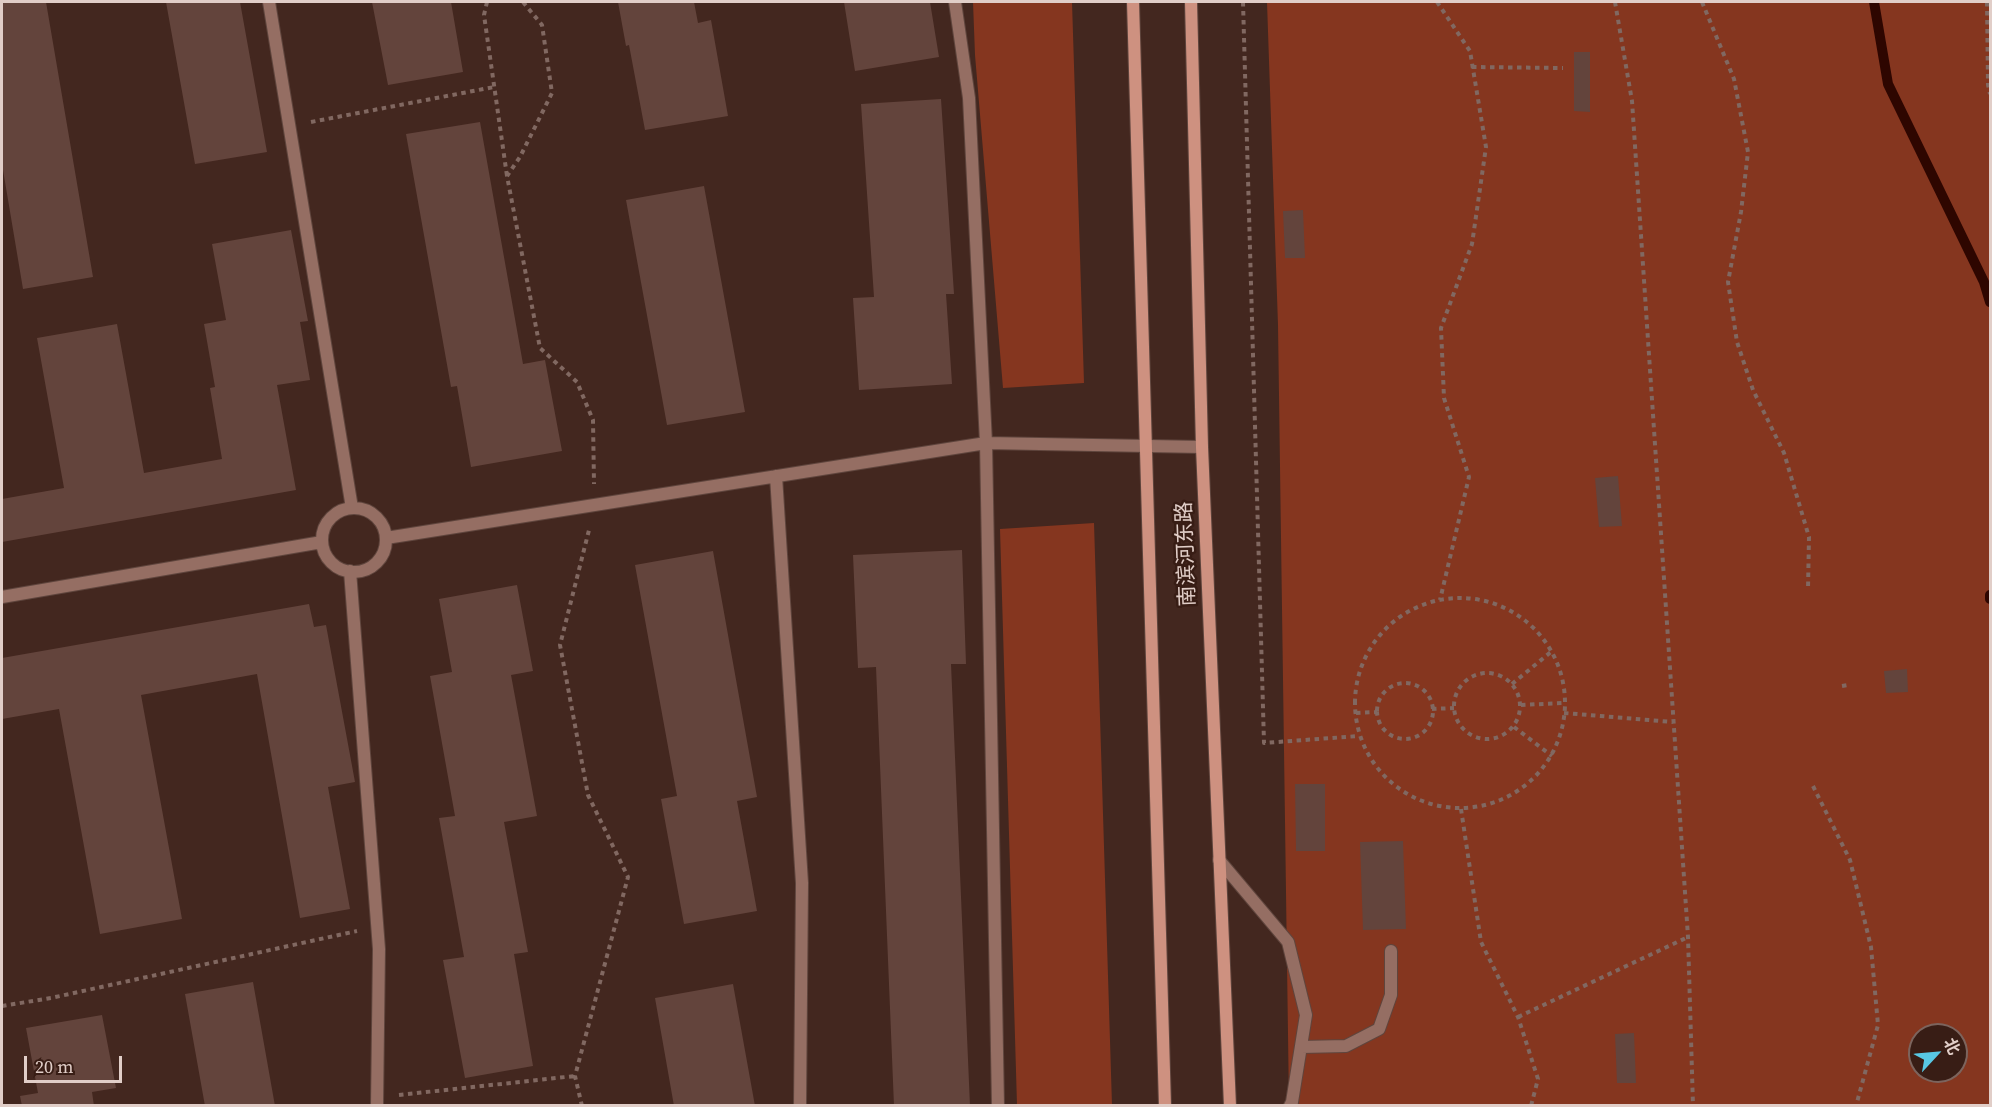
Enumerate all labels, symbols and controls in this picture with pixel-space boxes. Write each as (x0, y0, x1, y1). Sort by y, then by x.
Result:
street label: 南滨河东路 (1173, 501, 1201, 607)
north arrow (1908, 1023, 1968, 1083)
text: 北 (1939, 1034, 1966, 1058)
scale bar (27, 1044, 124, 1082)
text: 20 m (35, 1054, 73, 1079)

